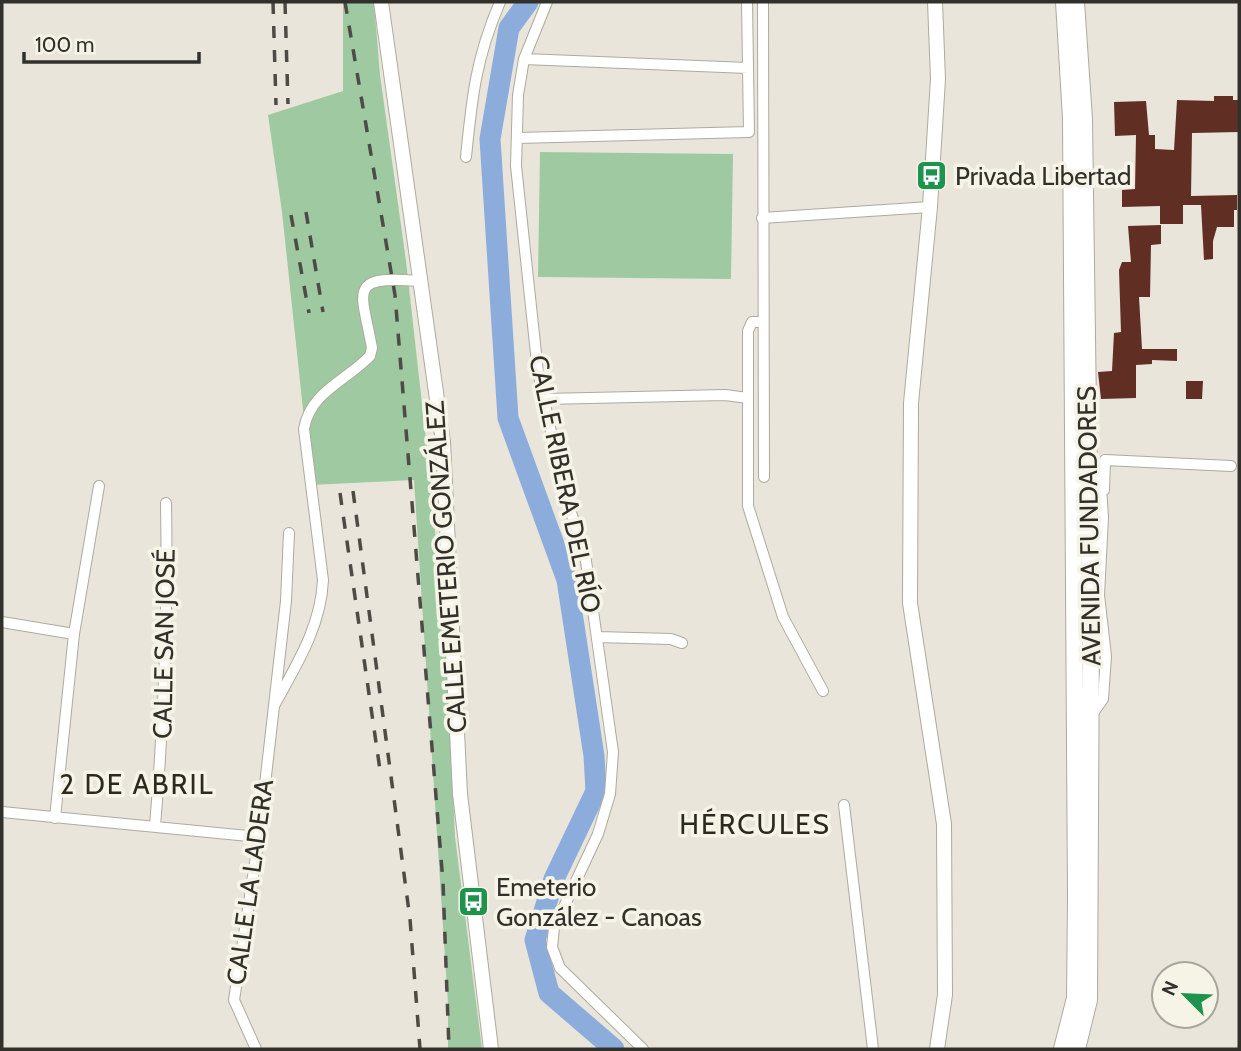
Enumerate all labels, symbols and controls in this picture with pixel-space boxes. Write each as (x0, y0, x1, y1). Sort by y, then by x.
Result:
scale bar (24, 21, 200, 65)
text: 100 m (35, 32, 94, 57)
bus stop icon: Privada Libertad (915, 159, 949, 193)
place label: Privada Libertad (955, 160, 1131, 192)
street label: CALLE RIBERA DEL RÍO (522, 352, 608, 616)
street label: AVENIDA FUNDADORES (1071, 386, 1107, 666)
street label: CALLE EMETERIO GONZÁLEZ (418, 399, 474, 734)
street label: CALLE SAN JOSÉ (146, 549, 182, 739)
district label: 2 DE ABRIL (59, 767, 215, 801)
street label: CALLE LA LADERA (220, 777, 280, 987)
district label: HÉRCULES (679, 807, 831, 841)
place label: Emeterio González - Canoas (496, 871, 702, 933)
bus stop icon: Emeterio González - Canoas (456, 885, 490, 919)
north arrow (1150, 960, 1220, 1030)
text: N (1157, 977, 1183, 999)

